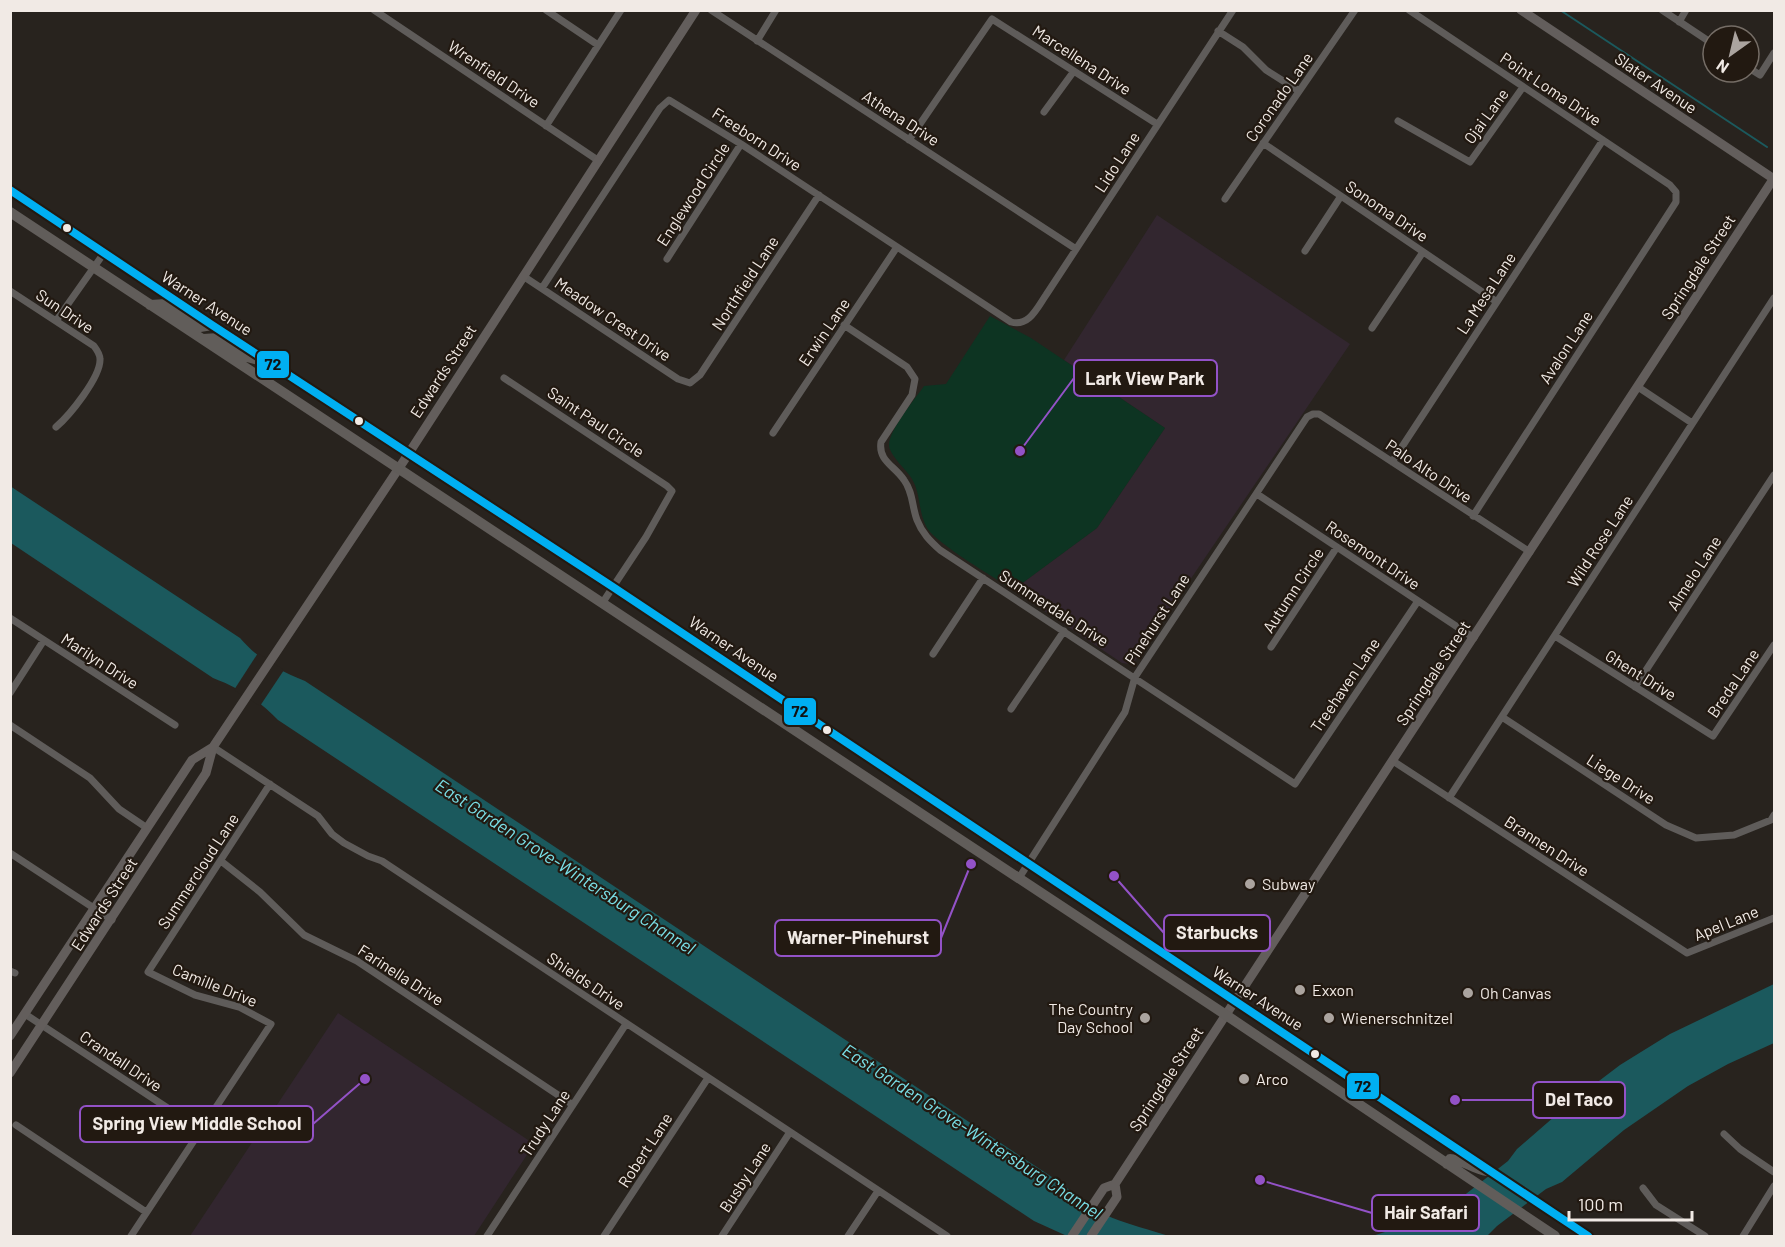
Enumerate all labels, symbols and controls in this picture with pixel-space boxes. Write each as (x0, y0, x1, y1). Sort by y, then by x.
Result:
street label: Marcellena Drive (1029, 21, 1135, 99)
north arrow (1701, 24, 1761, 84)
street label: Wrenfield Drive (445, 36, 544, 111)
street label: Coronado Lane (1241, 48, 1316, 145)
street label: Point Loma Drive (1497, 48, 1605, 129)
street label: Slater Avenue (1612, 48, 1701, 117)
text: N (1713, 56, 1732, 78)
street label: Ojai Lane (1459, 84, 1512, 147)
street label: Athena Drive (859, 86, 943, 150)
street label: Freeborn Drive (709, 103, 805, 174)
street label: Lido Lane (1090, 128, 1143, 195)
street label: Englewood Circle (652, 138, 733, 249)
street label: Sonoma Drive (1342, 176, 1432, 245)
street label: Springdale Street (1657, 211, 1739, 323)
unlabelled marker (61, 222, 73, 234)
street label: Northfield Lane (707, 232, 782, 333)
street label: La Mesa Lane (1452, 248, 1519, 337)
street label: Warner Avenue (158, 266, 256, 339)
street label: Meadow Crest Drive (552, 273, 675, 365)
street label: Sun Drive (33, 284, 98, 337)
street label: Erwin Lane (794, 294, 853, 369)
street label: Avalon Lane (1535, 307, 1596, 387)
street label: Edwards Street (405, 321, 480, 421)
line badge: 72 (256, 350, 290, 379)
text: 72 (265, 354, 281, 373)
callout: Lark View Park (1074, 360, 1217, 396)
text: Lark View Park (1085, 367, 1205, 389)
street label: Saint Paul Circle (544, 382, 648, 461)
unlabelled marker (353, 415, 365, 427)
street label: Palo Alto Drive (1383, 435, 1476, 506)
street label: Wild Rose Lane (1563, 491, 1636, 590)
street label: Rosemont Drive (1322, 516, 1424, 593)
street label: Almelo Lane (1662, 532, 1725, 614)
street label: Autumn Circle (1258, 544, 1327, 636)
street label: Summerdale Drive (996, 565, 1112, 650)
street label: Pinehurst Lane (1120, 570, 1193, 668)
street label: Warner Avenue (686, 612, 783, 686)
street label: Springdale Street (1392, 617, 1474, 729)
street label: Marilyn Drive (58, 629, 142, 693)
street label: Treehaven Lane (1306, 634, 1383, 736)
street label: Ghent Drive (1602, 645, 1680, 704)
street label: Breda Lane (1703, 645, 1762, 721)
line badge: 72 (783, 697, 817, 726)
text: 72 (792, 701, 808, 720)
unlabelled marker (821, 724, 833, 736)
street label: Liege Drive (1584, 749, 1659, 808)
water label: East Garden Grove-Wintersburg Channel (431, 774, 700, 959)
street label: Summercloud Lane (153, 809, 242, 932)
street label: Brannen Drive (1501, 811, 1593, 880)
street label: Edwards Street (66, 854, 141, 954)
place label: Subway (1262, 874, 1316, 893)
marker: Subway (1243, 877, 1257, 891)
street label: Apel Lane (1691, 901, 1761, 944)
callout: Starbucks (1164, 915, 1270, 951)
callout: Warner-Pinehurst (775, 920, 941, 956)
text: Starbucks (1176, 921, 1258, 943)
text: Warner-Pinehurst (787, 926, 929, 948)
street label: Farinella Drive (355, 940, 448, 1009)
street label: Shields Drive (544, 948, 629, 1013)
street label: Camille Drive (170, 959, 260, 1010)
street label: Warner Avenue (1209, 961, 1307, 1034)
place label: Exxon (1312, 980, 1354, 999)
marker: Exxon (1293, 983, 1307, 997)
place label: Oh Canvas (1480, 983, 1551, 1002)
marker: Oh Canvas (1461, 986, 1475, 1000)
place label: The Country Day School (1049, 999, 1134, 1036)
place label: Wienerschnitzel (1341, 1008, 1453, 1027)
marker: The Country Day School (1138, 1011, 1152, 1025)
marker: Wienerschnitzel (1322, 1011, 1336, 1025)
street label: Springdale Street (1125, 1023, 1207, 1135)
street label: Crandall Drive (76, 1026, 166, 1095)
water label: East Garden Grove-Wintersburg Channel (838, 1039, 1107, 1224)
unlabelled marker (1309, 1048, 1321, 1060)
place label: Arco (1256, 1069, 1288, 1088)
marker: Arco (1237, 1072, 1251, 1086)
line badge: 72 (1346, 1072, 1380, 1100)
text: 72 (1355, 1076, 1371, 1095)
callout: Del Taco (1533, 1082, 1625, 1118)
street label: Trudy Lane (516, 1086, 573, 1160)
text: Del Taco (1545, 1088, 1613, 1110)
callout: Spring View Middle School (80, 1106, 313, 1142)
street label: Robert Lane (613, 1109, 676, 1191)
text: Spring View Middle School (93, 1112, 301, 1134)
street label: Busby Lane (715, 1138, 774, 1215)
scale bar (1569, 1184, 1692, 1222)
text: 100 m (1578, 1193, 1623, 1215)
callout: Hair Safari (1372, 1195, 1479, 1231)
text: Hair Safari (1384, 1201, 1468, 1223)

